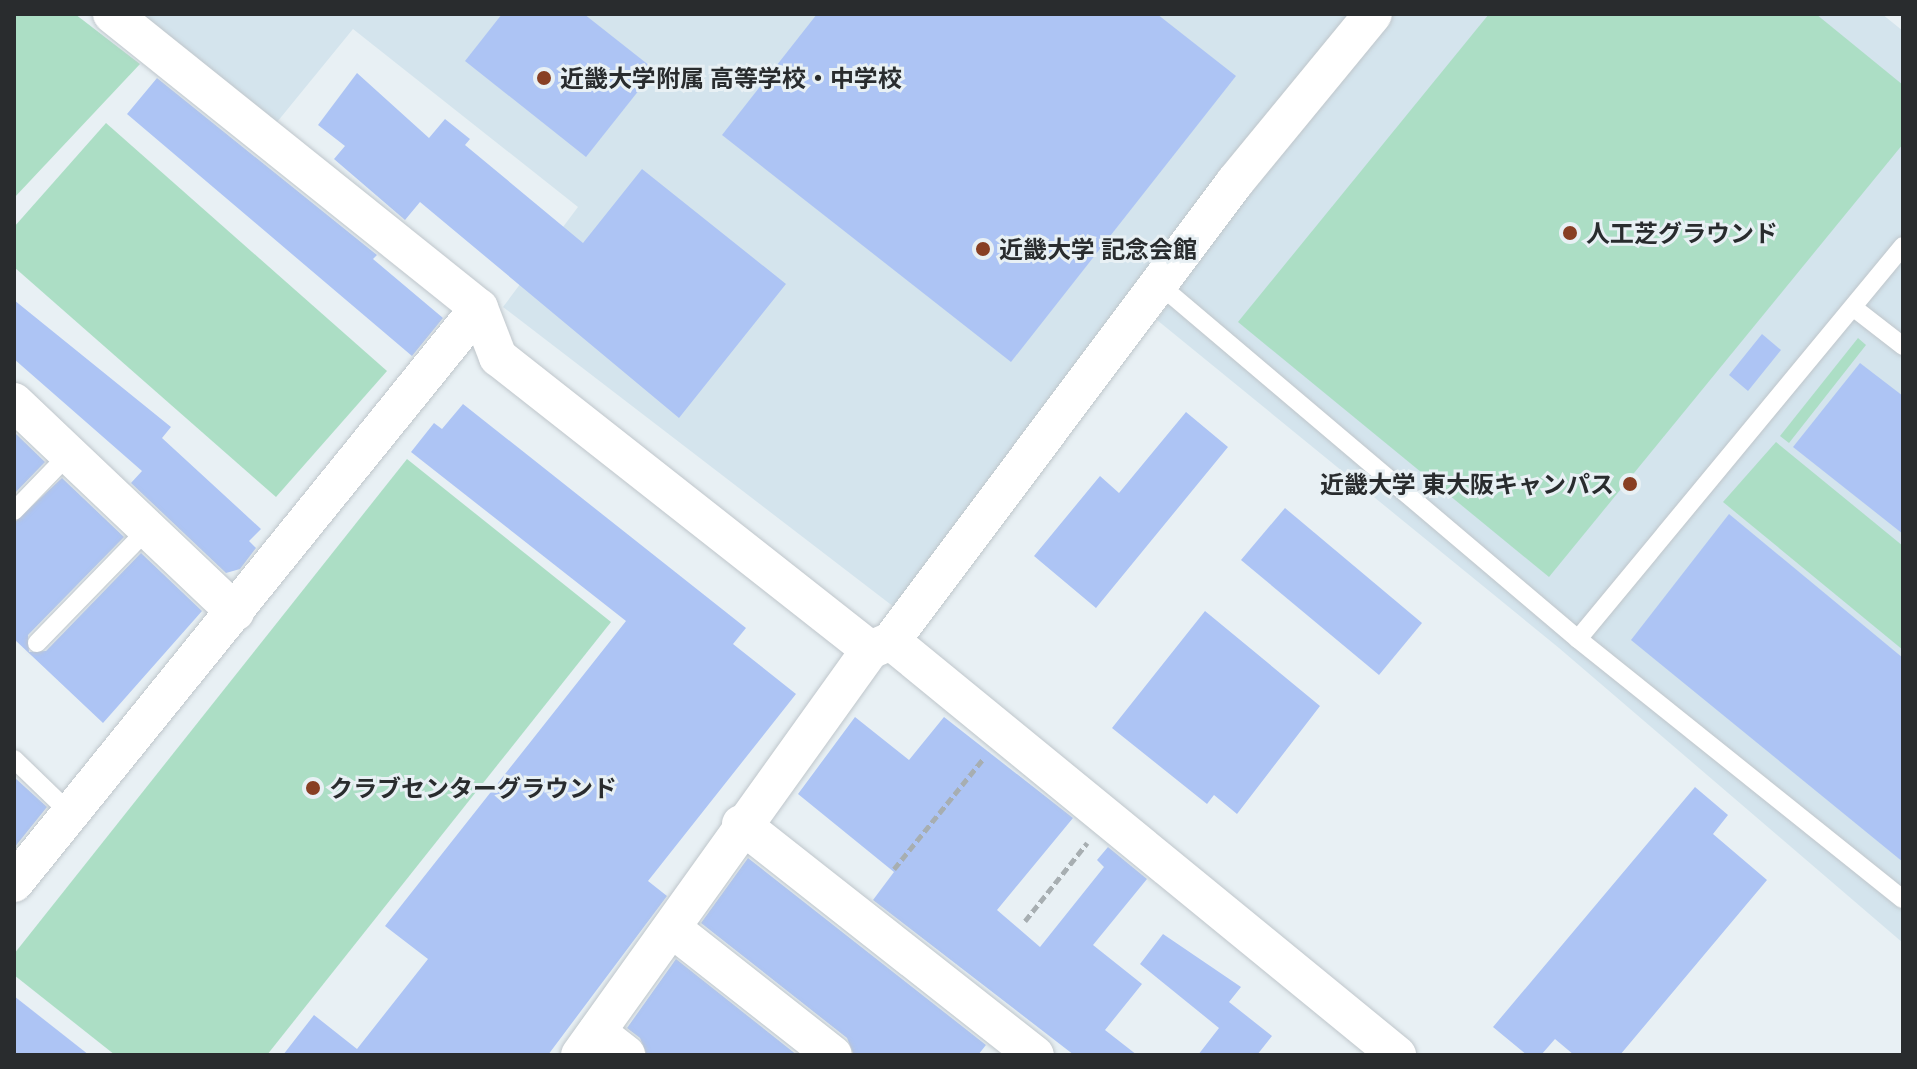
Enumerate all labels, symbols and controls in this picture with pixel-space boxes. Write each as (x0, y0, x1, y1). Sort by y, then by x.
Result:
place label: 近畿大学附属 高等学校・中学校 (560, 64, 902, 92)
marker: 近畿大学附属 高等学校・中学校 (535, 69, 553, 87)
place label: 人工芝グラウンド (1586, 219, 1778, 247)
marker: 人工芝グラウンド (1561, 224, 1579, 242)
place label: 近畿大学 記念会館 (999, 235, 1197, 263)
marker: 近畿大学 記念会館 (974, 240, 992, 258)
place label: 近畿大学 東大阪キャンパス (1320, 470, 1614, 498)
marker: 近畿大学 東大阪キャンパス (1621, 475, 1639, 493)
place label: クラブセンターグラウンド (329, 774, 617, 802)
marker: クラブセンターグラウンド (304, 779, 322, 797)

